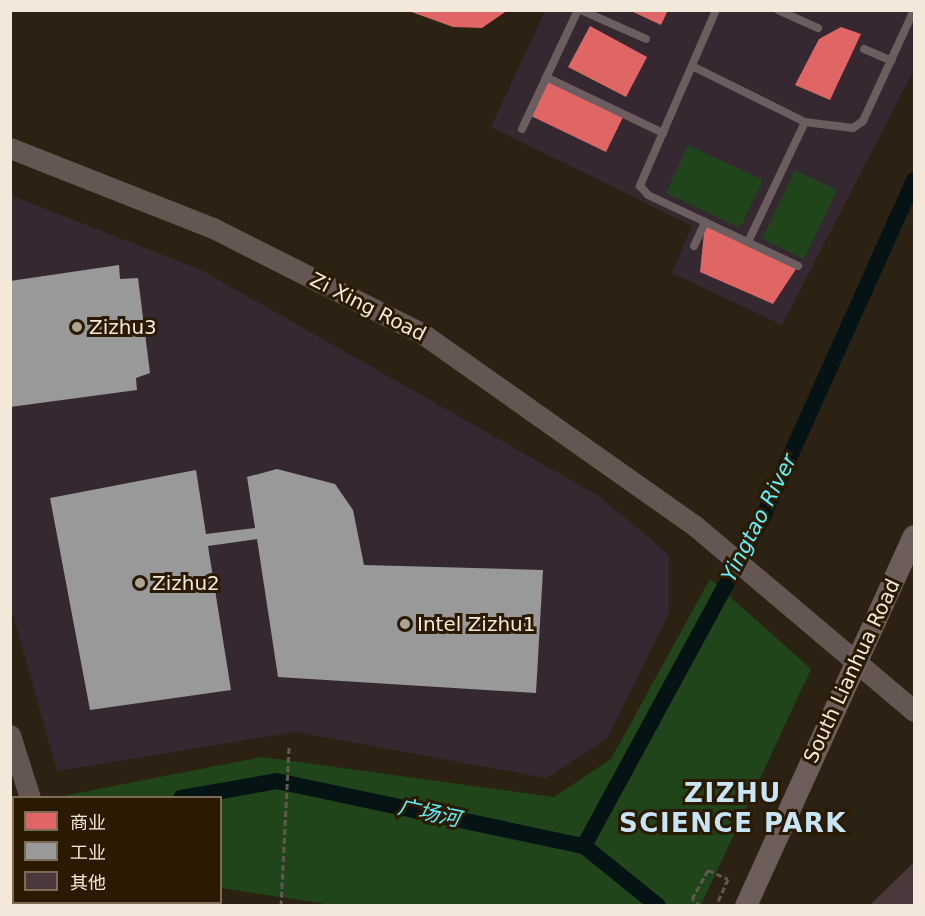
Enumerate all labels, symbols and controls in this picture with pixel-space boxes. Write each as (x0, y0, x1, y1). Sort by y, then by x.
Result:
street label: Zi Xing Road (306, 268, 430, 346)
place label: Zizhu3 (89, 315, 157, 339)
marker: Zizhu3 (70, 320, 84, 334)
water label: Yingtao River (716, 450, 802, 586)
place label: Zizhu2 (152, 571, 220, 595)
street label: South Lianhua Road (799, 575, 905, 767)
marker: Zizhu2 (133, 576, 147, 590)
place label: Intel Zizhu1 (417, 612, 535, 636)
marker: Intel Zizhu1 (398, 617, 412, 631)
district label: ZIZHU SCIENCE PARK (619, 778, 847, 840)
water label: 广场河 (396, 794, 462, 832)
legend (12, 796, 222, 904)
text: 商业 (70, 812, 106, 833)
text: 工业 (70, 842, 106, 863)
text: 其他 (70, 872, 106, 893)

